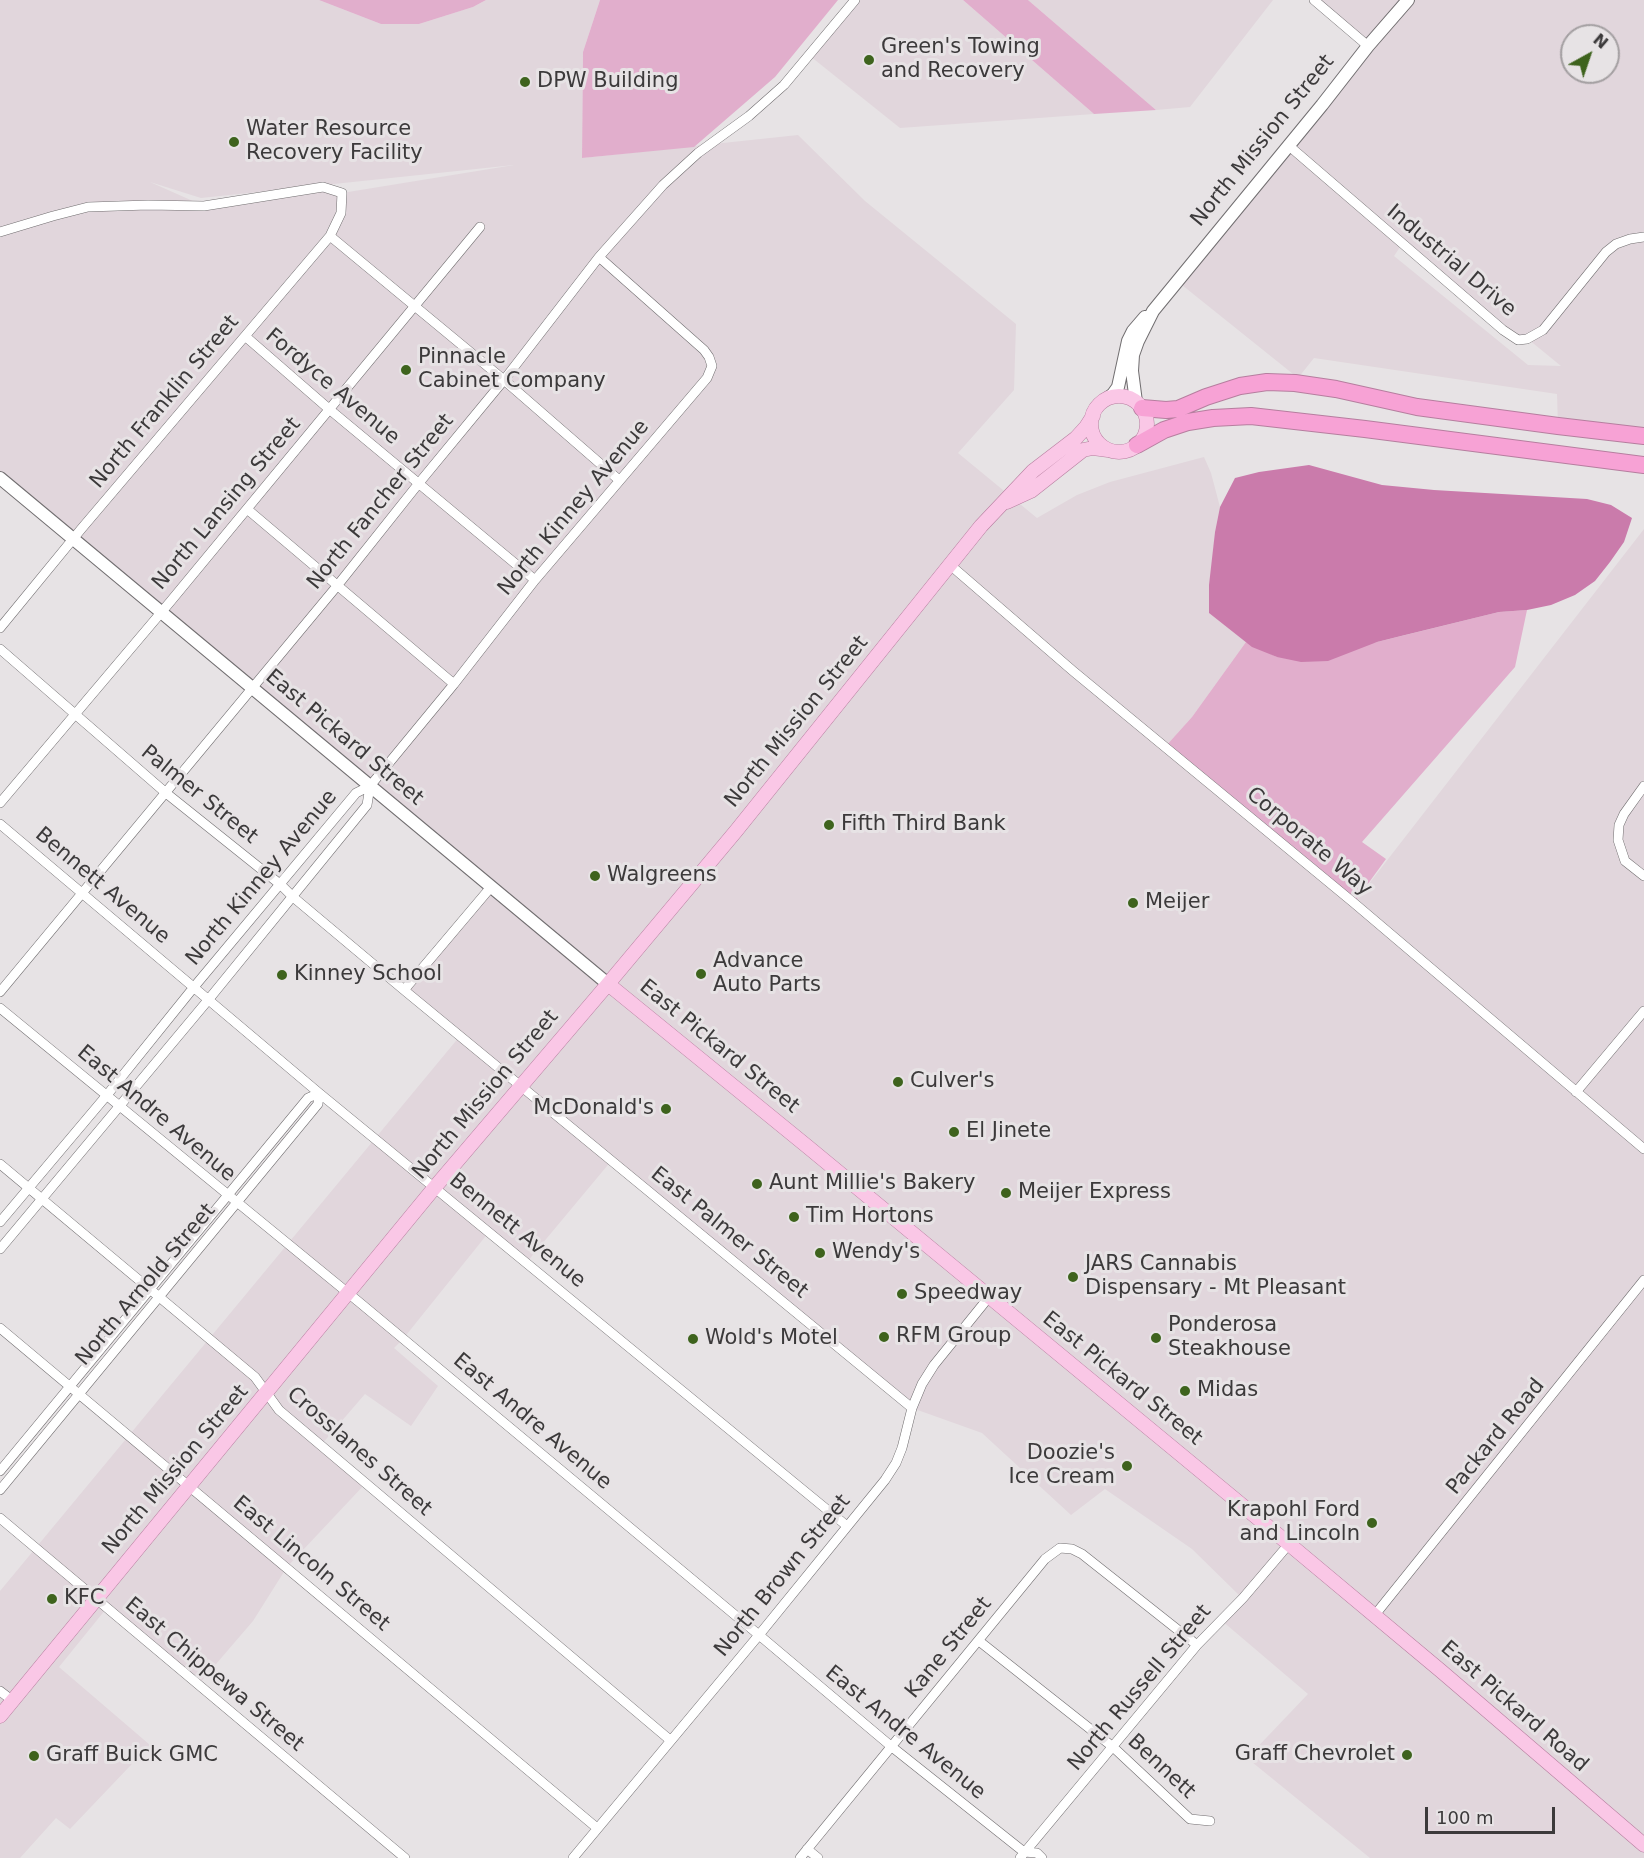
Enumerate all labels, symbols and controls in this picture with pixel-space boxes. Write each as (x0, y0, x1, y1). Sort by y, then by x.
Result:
north arrow (1560, 24, 1620, 84)
text: N (1589, 30, 1612, 53)
place label: Green's Towing and Recovery (881, 35, 1040, 85)
street label: North Mission Street (1186, 50, 1340, 232)
marker: Green's Towing and Recovery (862, 53, 876, 67)
place label: DPW Building (537, 69, 678, 95)
marker: DPW Building (518, 75, 532, 89)
place label: Water Resource Recovery Facility (246, 117, 423, 167)
marker: Water Resource Recovery Facility (227, 135, 241, 149)
street label: Industrial Drive (1381, 200, 1521, 322)
street label: North Franklin Street (85, 310, 245, 494)
street label: Fordyce Avenue (260, 324, 404, 450)
place label: Pinnacle Cabinet Company (418, 345, 606, 395)
marker: Pinnacle Cabinet Company (399, 363, 413, 377)
street label: North Fancher Street (302, 409, 460, 595)
street label: North Lansing Street (148, 413, 306, 595)
street label: North Kinney Avenue (493, 415, 655, 601)
street label: North Mission Street (720, 631, 874, 813)
street label: East Pickard Street (260, 665, 428, 811)
street label: Palmer Street (136, 740, 262, 850)
street label: Corporate Way (1241, 782, 1377, 902)
street label: North Kinney Avenue (181, 785, 343, 971)
place label: Fifth Third Bank (841, 812, 1006, 838)
marker: Fifth Third Bank (822, 818, 836, 832)
street label: Bennett Avenue (30, 822, 174, 950)
place label: Walgreens (607, 863, 717, 889)
marker: Walgreens (588, 869, 602, 883)
place label: Meijer (1145, 890, 1209, 916)
marker: Meijer (1126, 896, 1140, 910)
place label: Advance Auto Parts (713, 949, 821, 999)
place label: Kinney School (294, 962, 442, 988)
marker: Advance Auto Parts (694, 967, 708, 981)
marker: Kinney School (275, 968, 289, 982)
street label: East Pickard Street (634, 975, 804, 1119)
street label: North Mission Street (408, 1005, 564, 1185)
street label: East Andre Avenue (72, 1040, 240, 1188)
place label: Culver's (910, 1069, 995, 1095)
marker: Culver's (891, 1075, 905, 1089)
place label: McDonald's (533, 1096, 654, 1122)
marker: McDonald's (659, 1102, 673, 1116)
place label: El Jinete (966, 1119, 1051, 1145)
marker: El Jinete (947, 1125, 961, 1139)
street label: East Palmer Street (645, 1162, 813, 1304)
street label: Bennett Avenue (444, 1168, 590, 1294)
place label: Aunt Millie's Bakery (769, 1171, 975, 1197)
marker: Aunt Millie's Bakery (750, 1177, 764, 1191)
place label: Meijer Express (1018, 1180, 1171, 1206)
marker: Meijer Express (999, 1186, 1013, 1200)
street label: North Arnold Street (71, 1199, 221, 1371)
place label: Tim Hortons (806, 1204, 934, 1230)
marker: Tim Hortons (787, 1210, 801, 1224)
place label: Wendy's (832, 1240, 920, 1266)
marker: Wendy's (813, 1246, 827, 1260)
place label: JARS Cannabis Dispensary - Mt Pleasant (1085, 1252, 1346, 1302)
marker: JARS Cannabis Dispensary - Mt Pleasant (1066, 1270, 1080, 1284)
place label: Speedway (914, 1281, 1022, 1307)
marker: Speedway (895, 1287, 909, 1301)
street label: East Pickard Street (1037, 1307, 1207, 1451)
place label: Ponderosa Steakhouse (1168, 1313, 1291, 1363)
place label: RFM Group (896, 1324, 1011, 1350)
place label: Wold's Motel (705, 1326, 838, 1352)
marker: RFM Group (877, 1330, 891, 1344)
marker: Ponderosa Steakhouse (1149, 1331, 1163, 1345)
marker: Wold's Motel (686, 1332, 700, 1346)
street label: East Andre Avenue (448, 1348, 616, 1496)
street label: Packard Road (1442, 1374, 1550, 1500)
place label: Midas (1197, 1378, 1258, 1404)
street label: North Mission Street (98, 1380, 254, 1560)
street label: Crosslanes Street (281, 1382, 437, 1522)
marker: Midas (1178, 1384, 1192, 1398)
place label: Doozie's Ice Cream (1009, 1441, 1115, 1491)
marker: Doozie's Ice Cream (1120, 1459, 1134, 1473)
street label: North Brown Street (710, 1490, 856, 1662)
street label: East Lincoln Street (228, 1491, 394, 1637)
place label: Krapohl Ford and Lincoln (1227, 1498, 1360, 1548)
marker: Krapohl Ford and Lincoln (1365, 1516, 1379, 1530)
place label: KFC (64, 1586, 105, 1612)
marker: KFC (45, 1592, 59, 1606)
street label: Kane Street (901, 1592, 997, 1704)
street label: East Chippewa Street (119, 1593, 309, 1757)
street label: North Russell Street (1063, 1600, 1217, 1776)
street label: East Pickard Road (1435, 1636, 1593, 1778)
street label: East Andre Avenue (820, 1661, 990, 1805)
street label: Bennett (1122, 1729, 1200, 1805)
place label: Graff Chevrolet (1235, 1742, 1395, 1768)
place label: Graff Buick GMC (46, 1743, 218, 1769)
marker: Graff Chevrolet (1400, 1748, 1414, 1762)
marker: Graff Buick GMC (27, 1749, 41, 1763)
scale bar (1428, 1795, 1558, 1833)
text: 100 m (1436, 1807, 1494, 1828)

